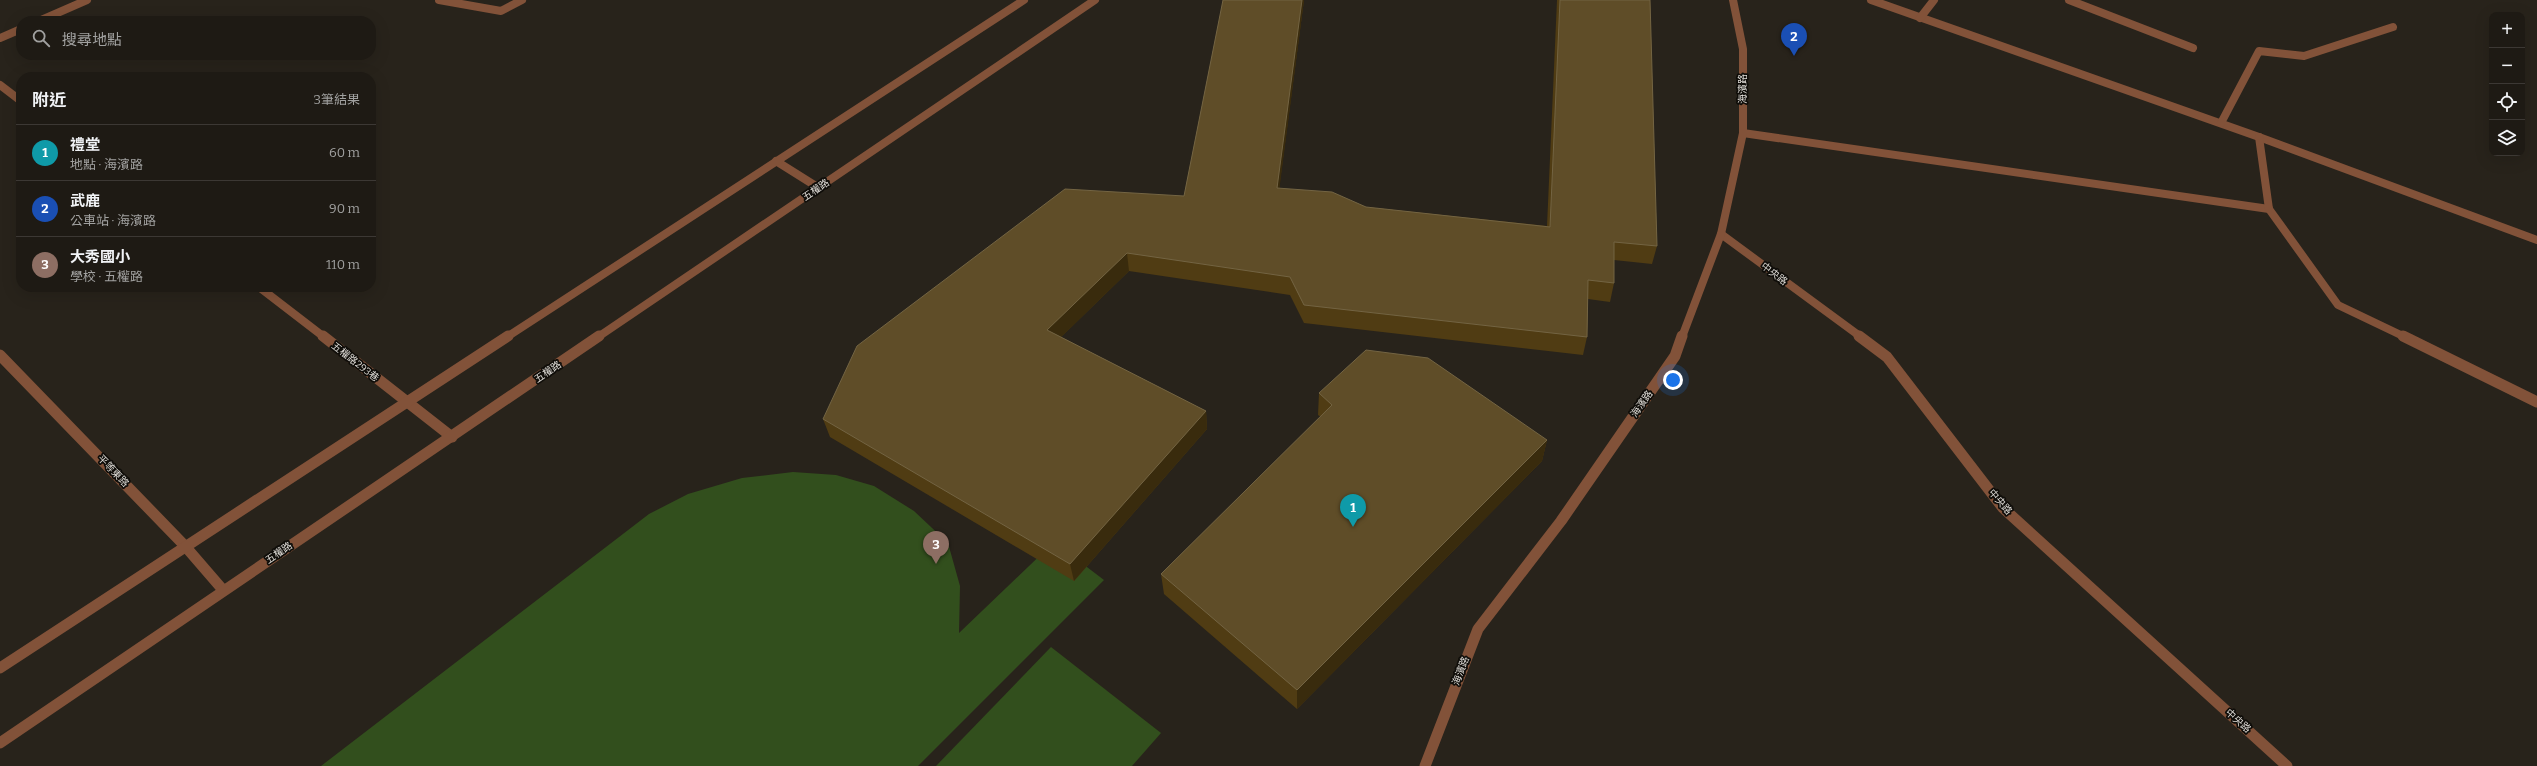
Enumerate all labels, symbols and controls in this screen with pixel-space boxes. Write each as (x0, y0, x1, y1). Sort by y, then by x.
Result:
map controls (2489, 12, 2525, 156)
button: + (2489, 12, 2525, 48)
search box (16, 16, 376, 60)
pin: 2 (1781, 23, 1807, 56)
icon: search (30, 27, 52, 49)
text: 搜尋地點 (62, 31, 122, 49)
button: − (2489, 48, 2525, 84)
street label: 海濱路 (1737, 74, 1749, 104)
button: locate (2489, 84, 2525, 120)
text: 附近 (32, 90, 66, 111)
text: 3筆結果 (314, 92, 360, 107)
button: layers (2489, 120, 2525, 156)
text: 禮堂 (70, 136, 100, 154)
text: 1 (42, 145, 48, 160)
text: 60 m (329, 145, 360, 160)
text: 地點 · 海濱路 (70, 157, 143, 172)
street label: 五權路 (800, 177, 832, 203)
text: 武鹿 (70, 192, 100, 210)
text: 2 (41, 201, 49, 216)
text: 90 m (329, 201, 360, 216)
text: 公車站 · 海濱路 (70, 213, 156, 228)
text: 大秀國小 (70, 248, 130, 266)
text: 3 (41, 257, 49, 272)
text: 110 m (326, 257, 360, 272)
street label: 中央路 (1758, 260, 1790, 288)
text: 學校 · 五權路 (70, 269, 143, 284)
street label: 五權路293巷 (329, 340, 381, 384)
street label: 五權路 (532, 359, 564, 385)
your location (1663, 370, 1683, 390)
street label: 海濱路 (1628, 388, 1656, 420)
street label: 平等東路 (95, 452, 131, 490)
street label: 中央路 (1986, 487, 2014, 517)
pin: 1 (1340, 494, 1366, 527)
pin: 3 (923, 531, 949, 564)
street label: 五權路 (263, 540, 295, 566)
street label: 海濱路 (1450, 655, 1472, 687)
street label: 中央路 (2223, 707, 2253, 735)

